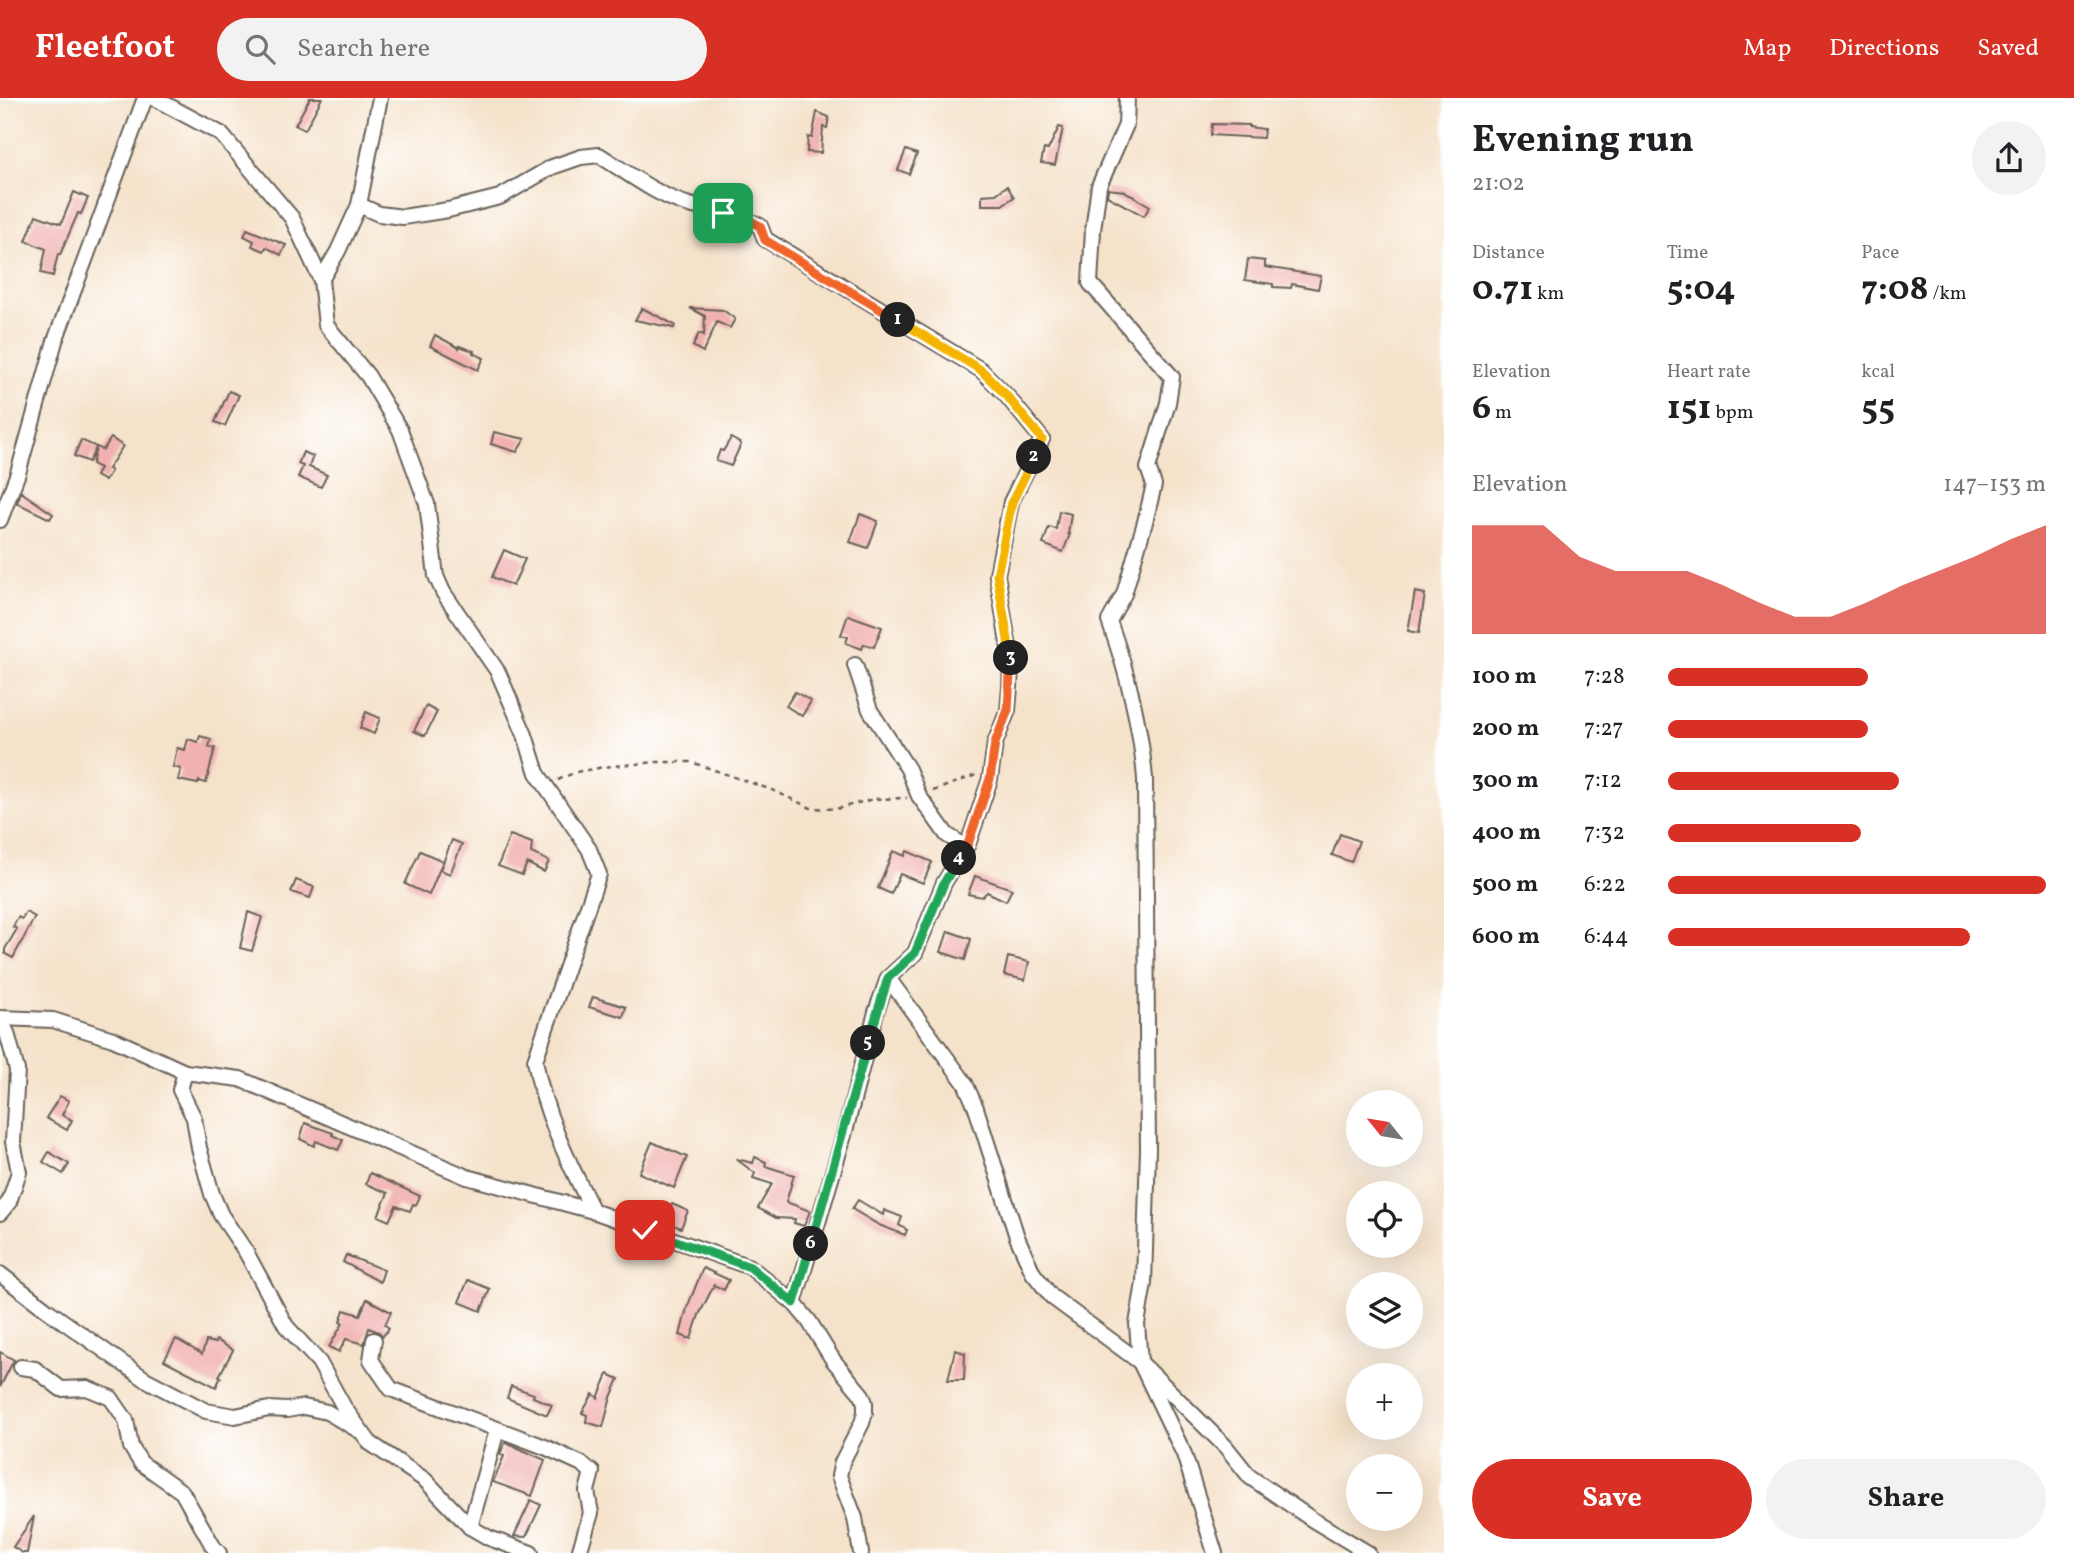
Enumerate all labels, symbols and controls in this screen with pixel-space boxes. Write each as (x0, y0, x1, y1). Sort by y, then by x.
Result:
search box (217, 18, 707, 81)
text: Fleetfoot (35, 26, 175, 72)
icon: search (241, 30, 279, 68)
text: Search here (297, 31, 430, 67)
text: Map (1743, 32, 1791, 66)
text: Directions (1829, 32, 1939, 66)
text: Saved (1977, 32, 2039, 66)
text: Evening run (1472, 115, 1694, 168)
button: share (1972, 121, 2046, 195)
text: 21:02 (1472, 168, 1525, 200)
pin (693, 183, 753, 243)
icon: arrive (704, 194, 742, 232)
text: Distance (1472, 240, 1545, 266)
text: Time (1667, 240, 1708, 266)
text: Pace (1861, 240, 1899, 266)
text: 0.71 (1472, 266, 1533, 314)
text: 5:04 (1667, 266, 1736, 314)
text: 7:08 (1861, 266, 1929, 314)
text: km (1533, 281, 1564, 307)
text: /km (1929, 281, 1967, 307)
pin: 1 (880, 302, 916, 338)
text: 1 (894, 306, 901, 332)
text: Elevation (1472, 359, 1551, 385)
text: Heart rate (1667, 359, 1751, 385)
text: kcal (1861, 359, 1895, 385)
text: 6 (1472, 385, 1491, 433)
text: 151 (1667, 385, 1712, 433)
text: 55 (1861, 385, 1895, 433)
text: m (1491, 400, 1512, 426)
text: bpm (1712, 400, 1754, 426)
pin: 2 (1016, 440, 1052, 474)
text: 2 (1029, 443, 1038, 469)
text: Elevation (1472, 469, 1568, 501)
text: 147–153 m (1943, 469, 2046, 501)
pin: 3 (993, 640, 1028, 676)
text: 3 (1006, 644, 1015, 670)
text: 100 m (1472, 661, 1537, 693)
text: 7:28 (1584, 661, 1625, 693)
text: 200 m (1472, 713, 1539, 745)
text: 7:27 (1584, 713, 1624, 745)
text: 300 m (1472, 765, 1539, 797)
text: 7:12 (1584, 765, 1622, 797)
text: 400 m (1472, 817, 1541, 849)
text: 7:32 (1584, 817, 1625, 849)
pin: 4 (942, 840, 976, 876)
text: 4 (953, 844, 964, 870)
text: 500 m (1472, 869, 1538, 901)
text: 6:22 (1584, 869, 1626, 901)
text: 600 m (1472, 921, 1540, 953)
text: 6:44 (1584, 921, 1629, 953)
pin: 5 (850, 1026, 886, 1060)
text: 5 (863, 1029, 872, 1055)
north arrow (1346, 1090, 1423, 1167)
map controls (1346, 1090, 1423, 1531)
button: locate (1346, 1181, 1423, 1258)
pin (615, 1200, 675, 1260)
icon: check (626, 1211, 664, 1249)
pin: 6 (794, 1226, 828, 1262)
text: 6 (805, 1230, 816, 1256)
button: layers (1346, 1272, 1423, 1349)
button: + (1346, 1363, 1423, 1440)
button: − (1346, 1454, 1423, 1531)
button: Save (1472, 1459, 1752, 1539)
button: Share (1766, 1459, 2046, 1539)

